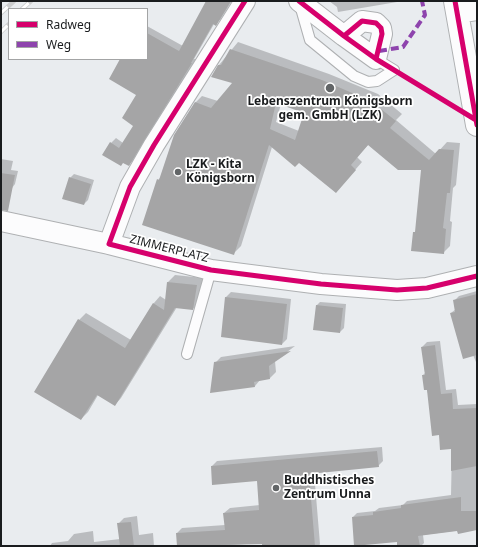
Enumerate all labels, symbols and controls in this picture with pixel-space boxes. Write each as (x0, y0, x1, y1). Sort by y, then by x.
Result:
legend (8, 8, 148, 60)
text: Radweg (46, 16, 91, 33)
text: Weg (46, 36, 71, 53)
marker: Lebenszentrum Königsborn gem. GmbH (LZK) (324, 82, 336, 94)
place label: Lebenszentrum Königsborn gem. GmbH (LZK) (247, 95, 413, 123)
place label: LZK - Kita Königsborn (186, 158, 255, 186)
marker: LZK - Kita Königsborn (173, 167, 183, 177)
street label: ZIMMERPLATZ (128, 232, 210, 266)
place label: Buddhistisches Zentrum Unna (284, 474, 374, 502)
marker: Buddhistisches Zentrum Unna (271, 483, 281, 493)

